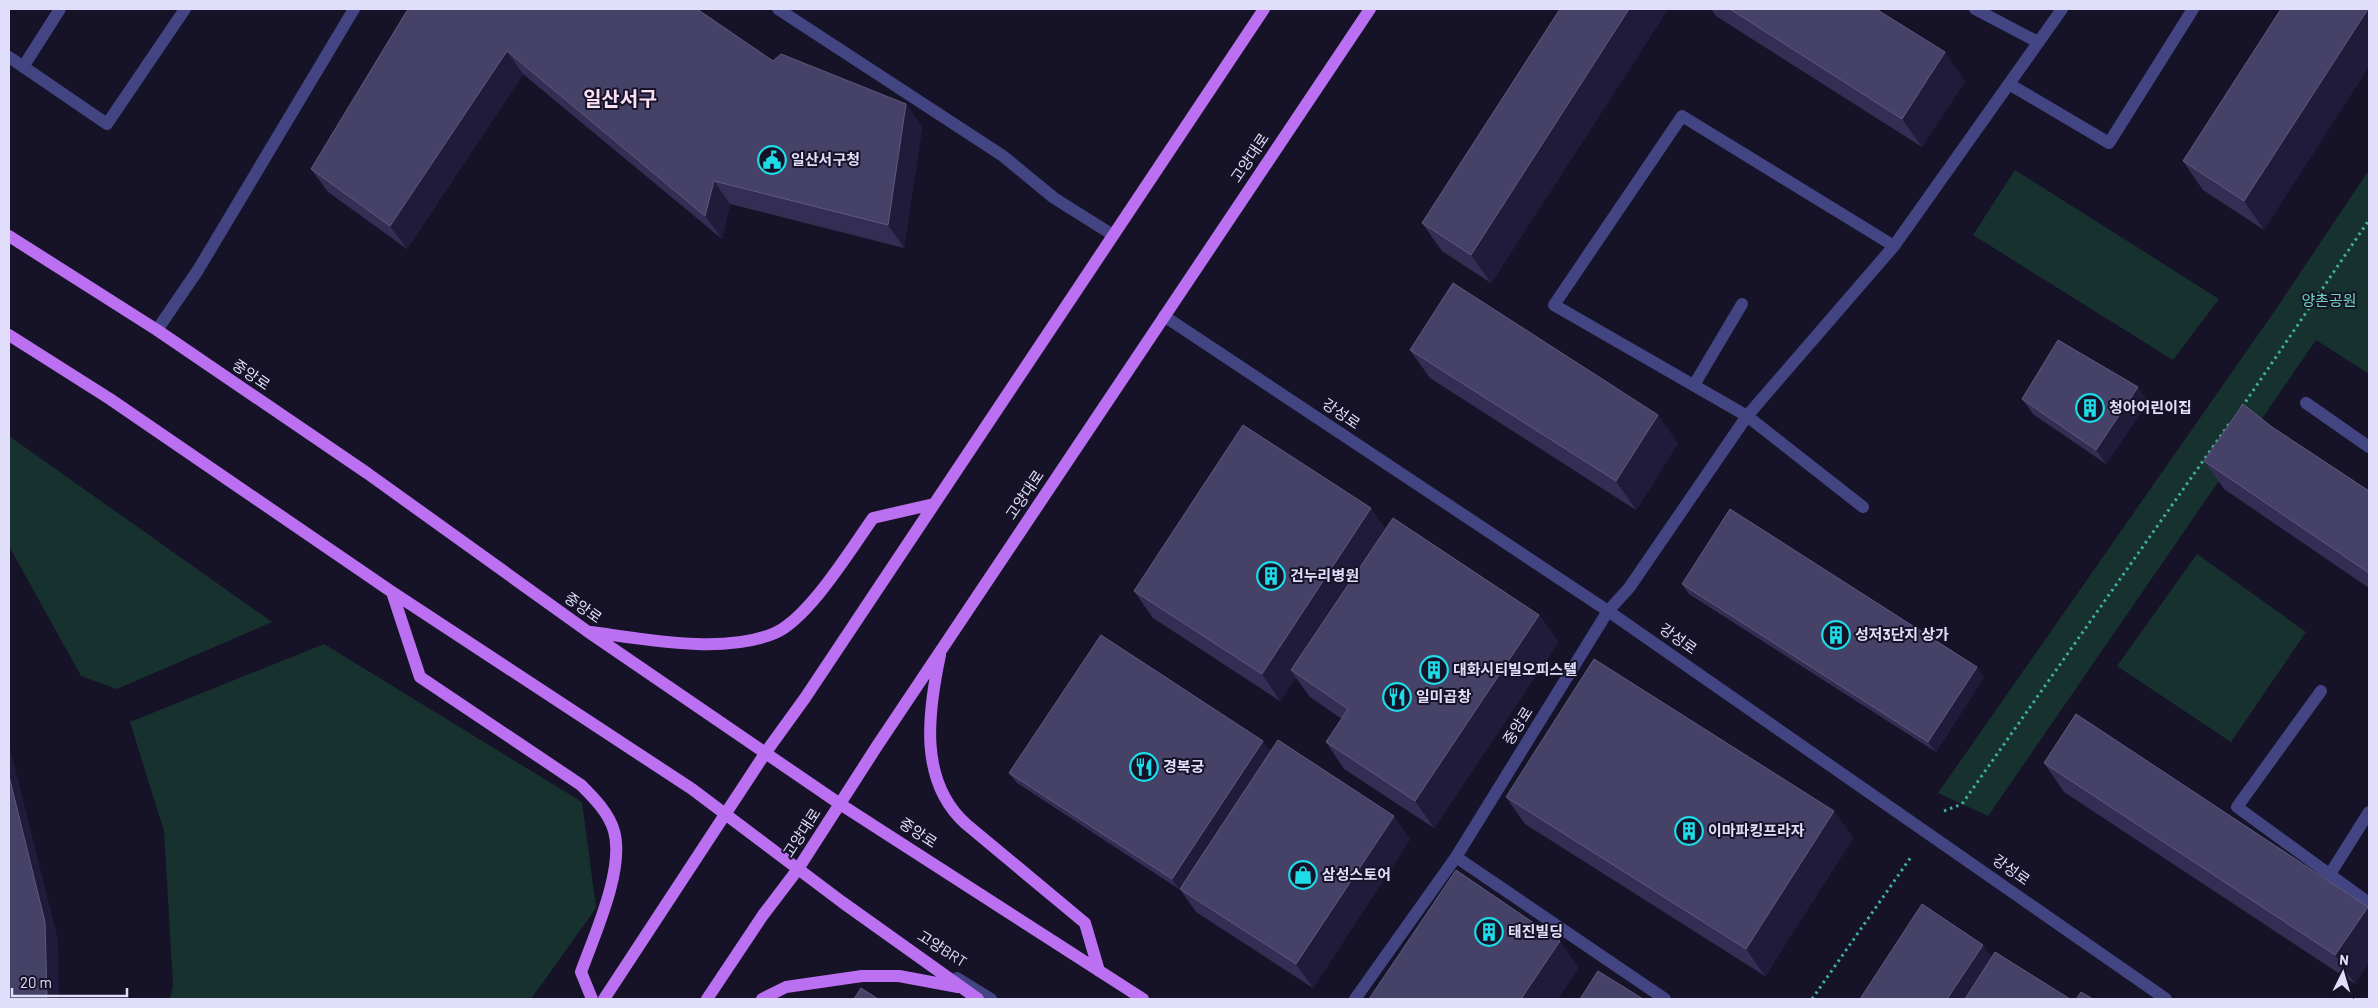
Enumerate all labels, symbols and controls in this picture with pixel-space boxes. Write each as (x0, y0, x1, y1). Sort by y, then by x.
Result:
district label: 일산서구 (583, 86, 657, 110)
street label: 고양대로 (1226, 130, 1272, 185)
public building icon: 일산서구청 (757, 145, 787, 175)
place label: 일산서구청 (791, 150, 860, 168)
park label: 양촌공원 (2301, 291, 2357, 309)
street label: 중앙로 (229, 355, 274, 393)
building icon: 청아어린이집 (2075, 393, 2105, 423)
street label: 강성로 (1319, 394, 1364, 432)
place label: 청아어린이집 (2109, 398, 2192, 416)
street label: 고양대로 (1001, 467, 1047, 522)
building icon: 건누리병원 (1256, 561, 1286, 591)
place label: 건누리병원 (1290, 566, 1359, 584)
street label: 중앙로 (561, 588, 606, 626)
street label: 강성로 (1656, 619, 1701, 657)
building icon: 성저3단지 상가 (1821, 620, 1851, 650)
place label: 성저3단지 상가 (1855, 625, 1949, 643)
building icon: 대화시티빌오피스텔 (1419, 655, 1449, 685)
place label: 대화시티빌오피스텔 (1453, 660, 1577, 678)
restaurant icon: 일미곱창 (1382, 682, 1412, 712)
place label: 일미곱창 (1416, 687, 1471, 705)
street label: 중앙로 (1499, 703, 1536, 748)
restaurant icon: 경복궁 (1129, 752, 1159, 782)
place label: 경복궁 (1163, 757, 1205, 775)
street label: 고양대로 (779, 804, 824, 861)
street label: 중앙로 (896, 813, 941, 851)
building icon: 이마파킹프라자 (1674, 816, 1704, 846)
place label: 이마파킹프라자 (1708, 821, 1805, 839)
street label: 강성로 (1989, 850, 2034, 888)
shop icon: 삼성스토어 (1288, 860, 1318, 890)
place label: 삼성스토어 (1322, 865, 1391, 883)
building icon: 태진빌딩 (1474, 917, 1504, 947)
place label: 태진빌딩 (1508, 922, 1563, 940)
street label: 고양BRT (915, 926, 971, 970)
north arrow (2318, 948, 2368, 998)
text: N (2339, 951, 2350, 968)
scale bar (12, 966, 128, 998)
text: 20 m (20, 973, 52, 991)

